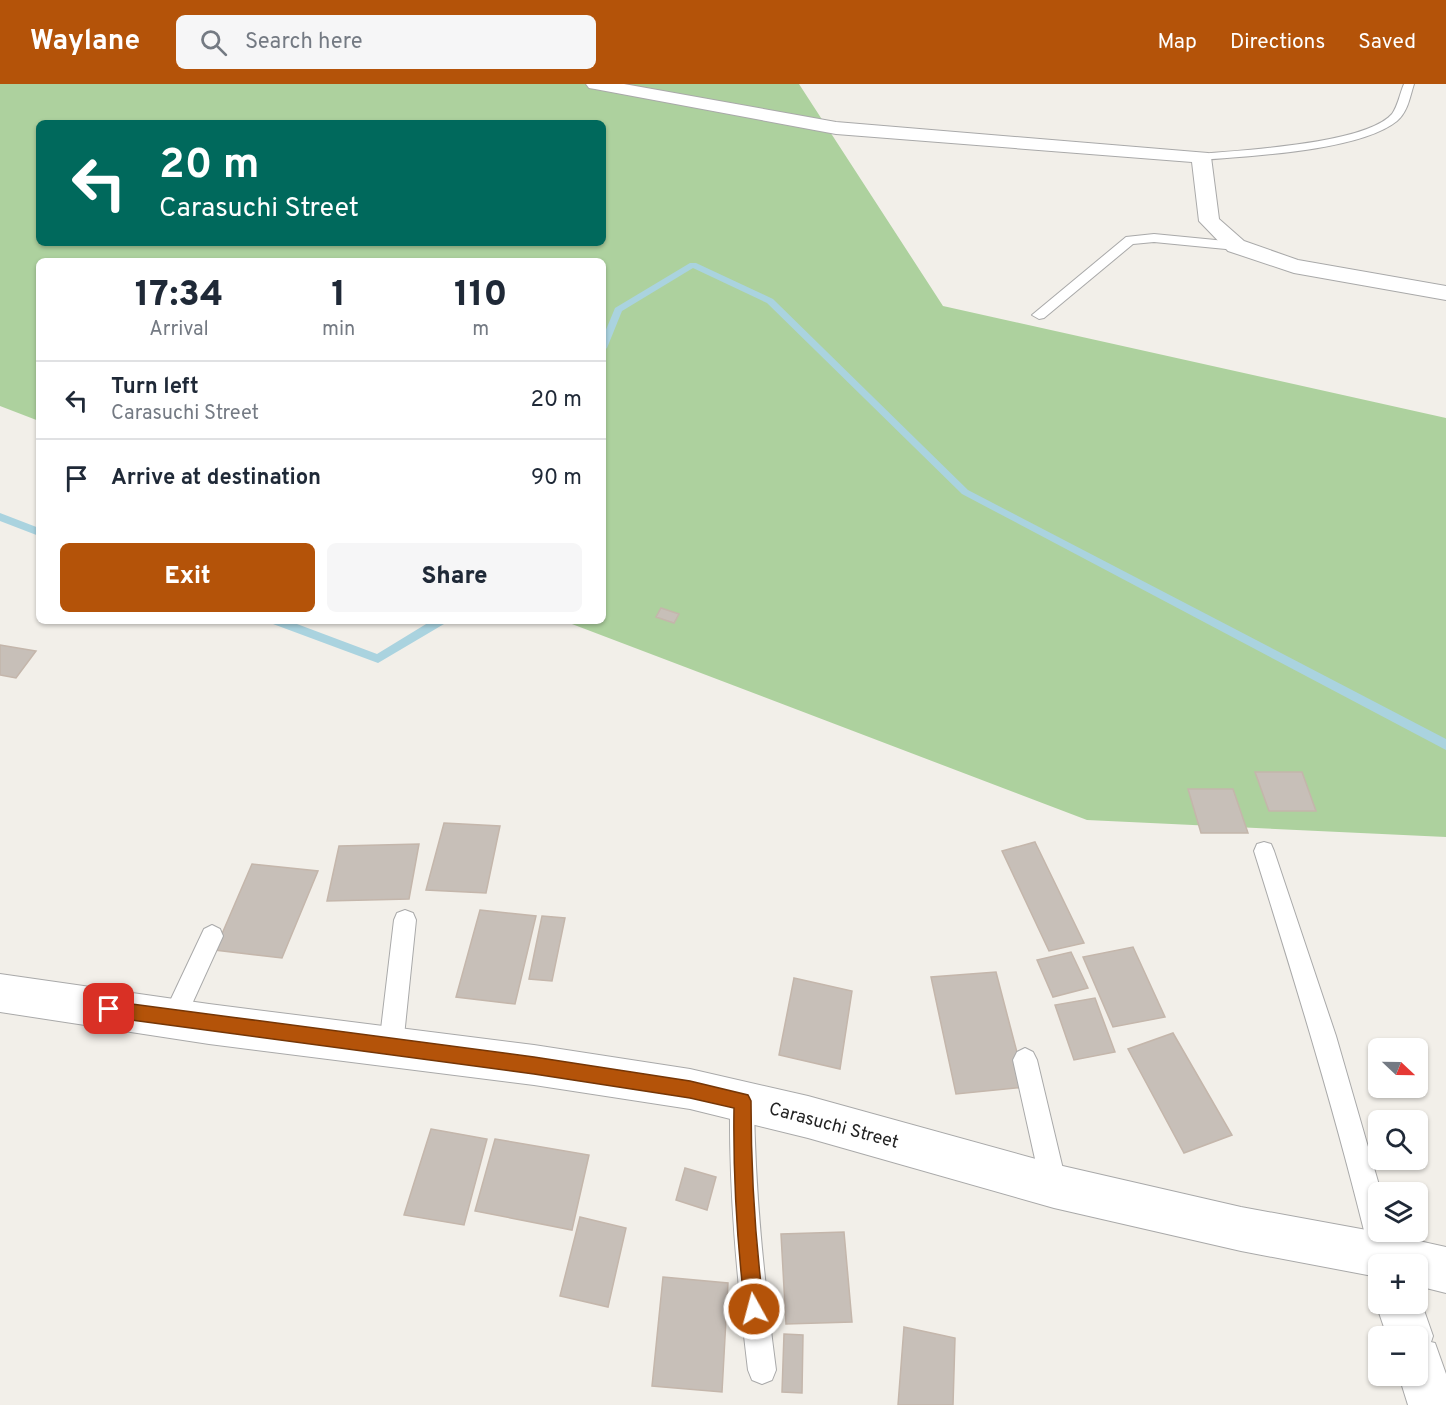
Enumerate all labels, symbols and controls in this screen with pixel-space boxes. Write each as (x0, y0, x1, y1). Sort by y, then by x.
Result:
search box (176, 15, 596, 69)
text: Waylane (30, 24, 140, 60)
icon: search (197, 26, 230, 59)
text: Search here (245, 29, 363, 56)
text: Map (1157, 29, 1197, 56)
text: Directions (1230, 29, 1325, 56)
text: Saved (1358, 29, 1416, 56)
text: 20 m (159, 140, 260, 193)
icon: left (60, 144, 138, 222)
text: Carasuchi Street (159, 192, 359, 226)
text: 17:34 (135, 273, 223, 319)
text: 1 (331, 273, 346, 319)
text: 110 (454, 273, 507, 319)
text: Arrival (149, 317, 209, 343)
text: min (322, 317, 355, 343)
text: m (472, 317, 489, 343)
text: Turn left (111, 374, 199, 401)
icon: left (60, 384, 93, 417)
text: 20 m (531, 387, 582, 414)
text: Carasuchi Street (111, 401, 259, 427)
icon: arrive (60, 462, 93, 495)
text: Arrive at destination (111, 465, 321, 492)
text: 90 m (531, 465, 582, 492)
button: Exit (60, 543, 315, 612)
button: Share (327, 543, 582, 612)
pin (83, 983, 134, 1034)
icon: arrive (92, 992, 125, 1025)
north arrow (1368, 1038, 1428, 1098)
map controls (1368, 1038, 1428, 1386)
street label: Carasuchi Street (766, 1098, 901, 1155)
button: search (1368, 1110, 1428, 1170)
button: layers (1368, 1182, 1428, 1242)
button: + (1368, 1254, 1428, 1314)
position arrow (722, 1277, 786, 1341)
button: − (1368, 1326, 1428, 1386)

